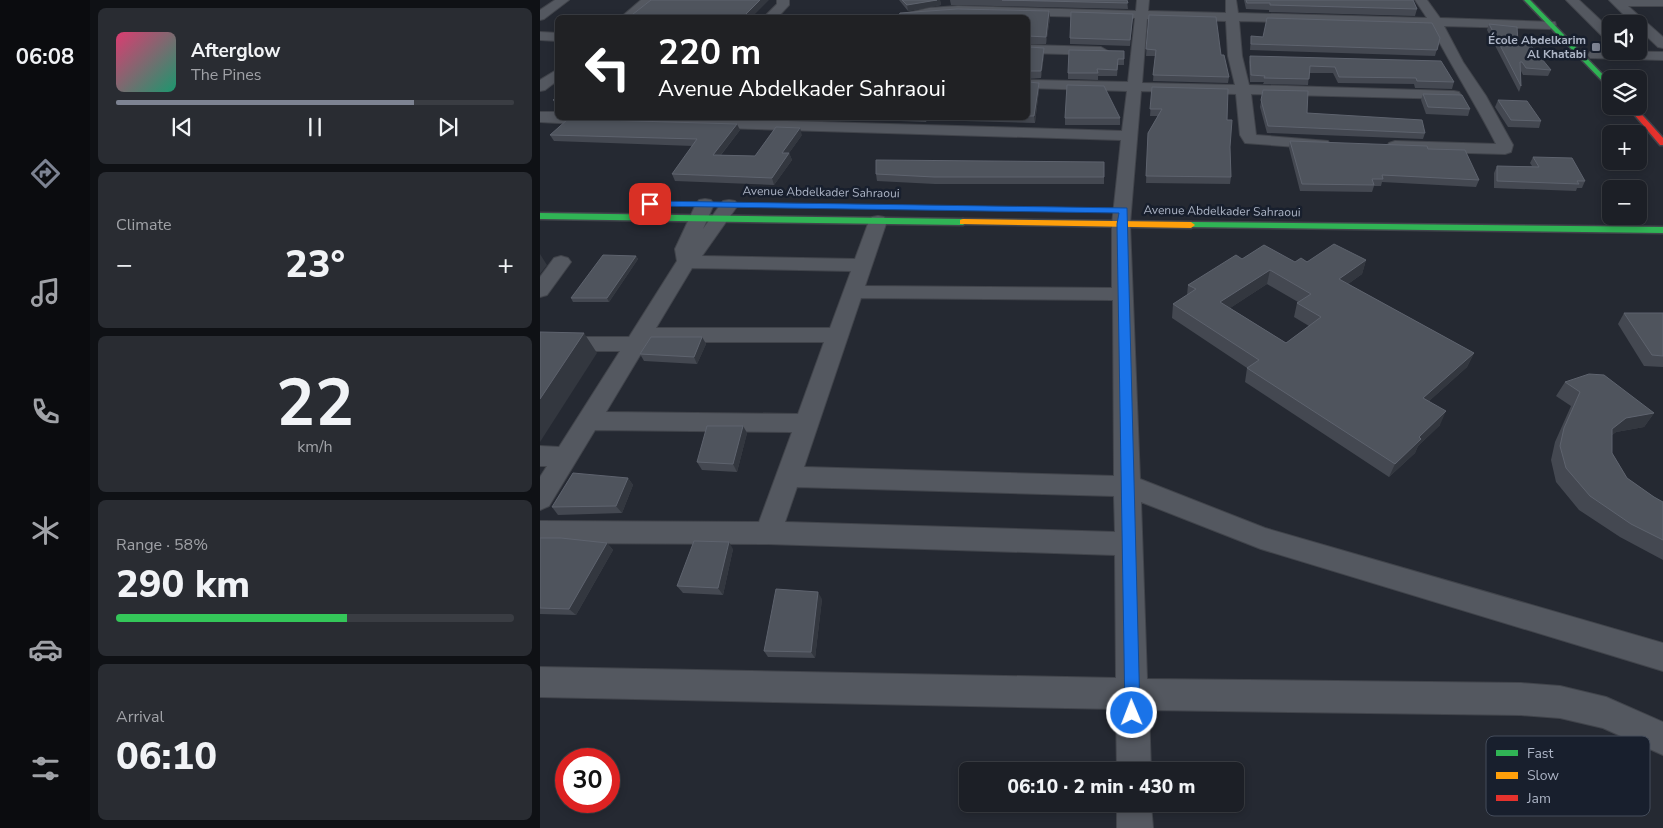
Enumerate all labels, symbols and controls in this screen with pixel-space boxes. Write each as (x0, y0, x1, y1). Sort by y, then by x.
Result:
map controls (1602, 15, 1647, 225)
button: sound (1602, 15, 1647, 60)
text: 220 m (658, 29, 761, 76)
place label: École Abdelkarim Al Khatabi (1488, 32, 1586, 62)
icon: left (575, 35, 640, 100)
text: Afterglow (191, 38, 281, 64)
marker: École Abdelkarim Al Khatabi (1590, 41, 1602, 53)
text: 06:08 (16, 42, 74, 72)
text: The Pines (191, 64, 261, 86)
button: layers (1602, 70, 1647, 115)
text: Avenue Abdelkader Sahraoui (658, 74, 946, 104)
icon: previous (168, 113, 196, 141)
icon: pause (301, 113, 329, 141)
icon: next (434, 113, 462, 141)
button: + (1602, 125, 1647, 170)
icon: directions (28, 156, 63, 191)
button: − (1602, 180, 1647, 225)
pin (629, 183, 671, 225)
street label: Avenue Abdelkader Sahraoui (742, 183, 900, 201)
icon: arrive (636, 190, 664, 218)
street label: Avenue Abdelkader Sahraoui (1143, 202, 1301, 220)
text: Climate (116, 214, 171, 236)
text: 23° (285, 239, 345, 290)
text: − (116, 246, 133, 284)
text: + (497, 246, 514, 284)
icon: music (28, 275, 63, 310)
text: 22 (276, 359, 354, 448)
icon: phone (28, 394, 63, 429)
text: km/h (297, 436, 333, 458)
icon: climate (28, 513, 63, 548)
text: Range · 58% (116, 534, 208, 556)
text: 290 km (116, 559, 250, 610)
icon: car (28, 632, 63, 667)
position arrow (1105, 686, 1157, 738)
text: Arrival (116, 706, 164, 728)
text: 06:10 (116, 731, 217, 782)
legend (1486, 736, 1650, 816)
text: Fast (1527, 744, 1553, 763)
speed limit sign: 30 (555, 748, 620, 813)
icon: filters (28, 751, 63, 786)
text: Slow (1527, 766, 1559, 785)
text: 06:10 · 2 min · 430 m (1008, 774, 1195, 800)
text: Jam (1526, 789, 1551, 808)

